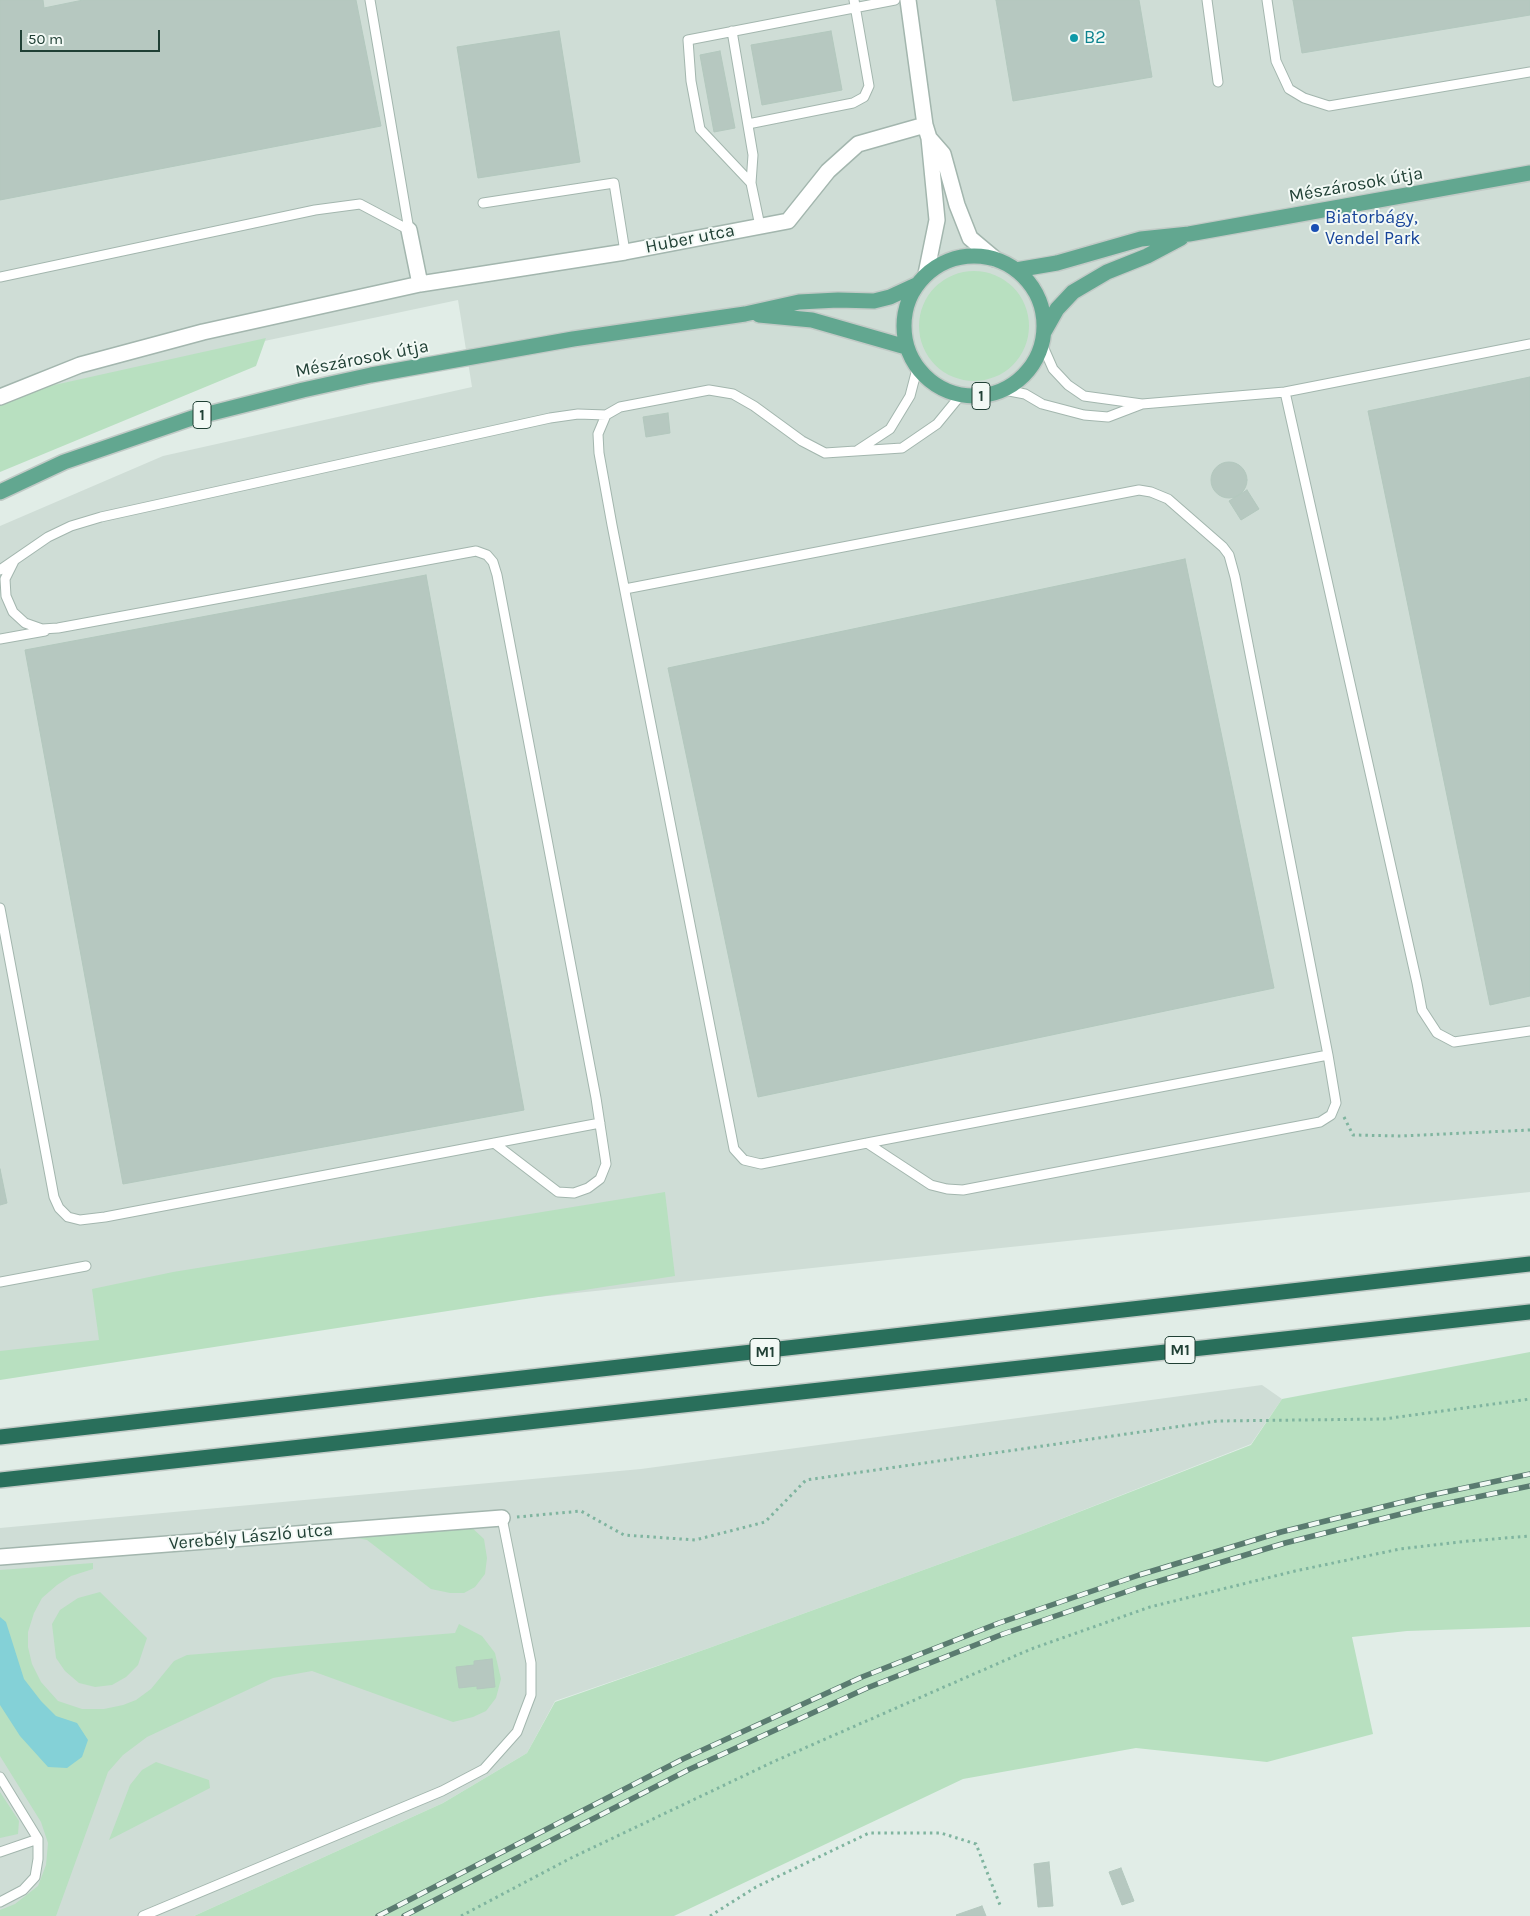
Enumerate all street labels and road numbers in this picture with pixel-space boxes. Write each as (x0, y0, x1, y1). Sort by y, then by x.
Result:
street label: Mészárosok útja (1287, 163, 1425, 207)
street label: Huber utca (644, 220, 736, 258)
street label: Mészárosok útja (293, 335, 431, 383)
road number: 1 (972, 382, 990, 410)
road number: 1 (193, 402, 211, 428)
road number: M1 (1165, 1336, 1195, 1364)
road number: M1 (750, 1338, 780, 1365)
street label: Verebély László utca (168, 1519, 334, 1555)

